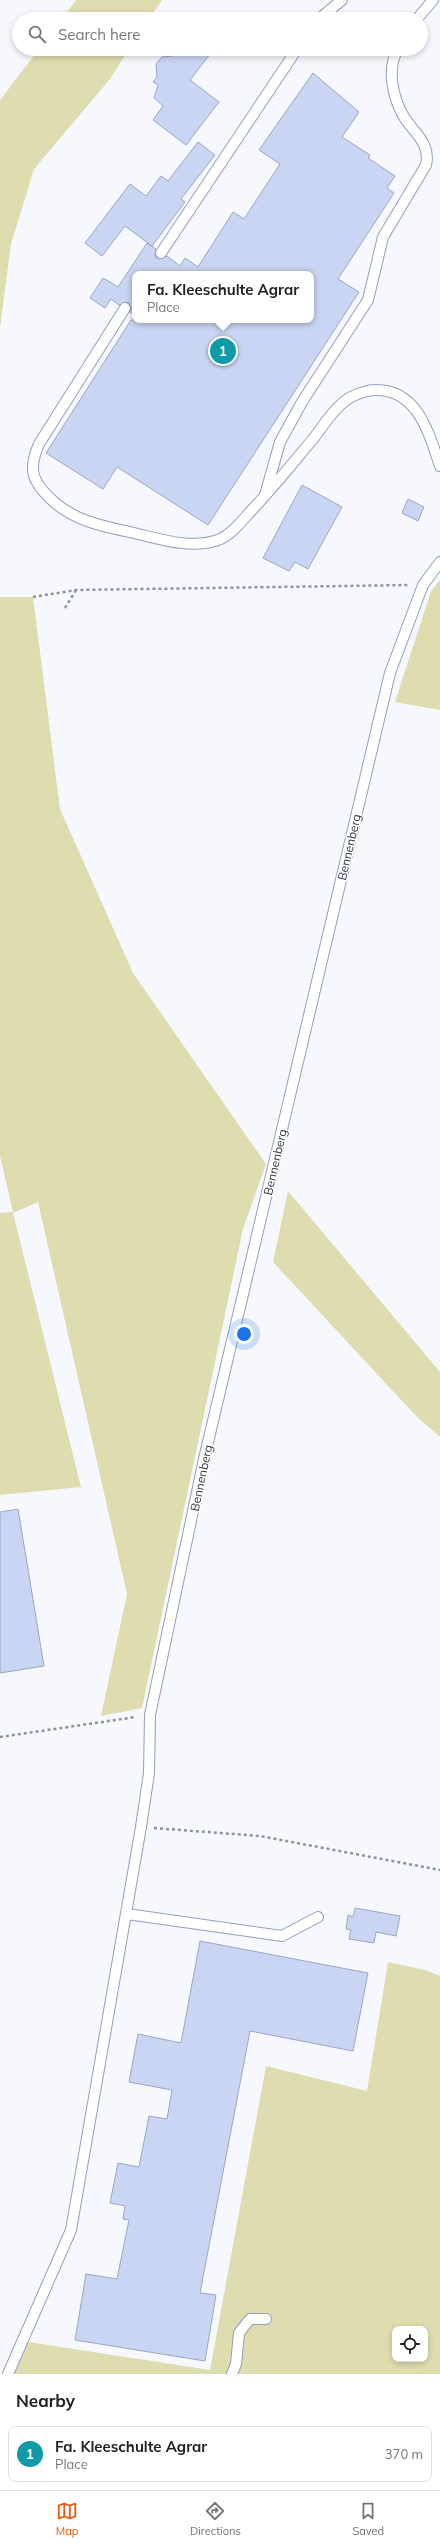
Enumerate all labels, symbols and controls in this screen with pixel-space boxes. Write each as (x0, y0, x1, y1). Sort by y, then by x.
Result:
search box (12, 12, 428, 56)
icon: search (26, 23, 48, 45)
text: Search here (58, 25, 140, 44)
popup (132, 271, 314, 323)
text: Fa. Kleeschulte Agrar (147, 280, 299, 299)
text: Place (147, 299, 180, 315)
pin: 1 (210, 336, 236, 366)
street label: Bennenberg (334, 812, 364, 882)
street label: Bennenberg (260, 1127, 290, 1197)
your location (234, 1324, 254, 1344)
street label: Bennenberg (187, 1443, 215, 1513)
map controls (392, 2326, 428, 2362)
button: locate (392, 2326, 428, 2362)
text: Nearby (16, 2390, 75, 2411)
text: Fa. Kleeschulte Agrar (55, 2437, 207, 2456)
text: 1 (26, 2446, 34, 2462)
text: 370 m (385, 2446, 423, 2462)
text: Place (55, 2456, 88, 2472)
tab: Map (56, 2500, 78, 2538)
tab: Directions (190, 2500, 241, 2538)
tab: Saved (352, 2500, 384, 2538)

